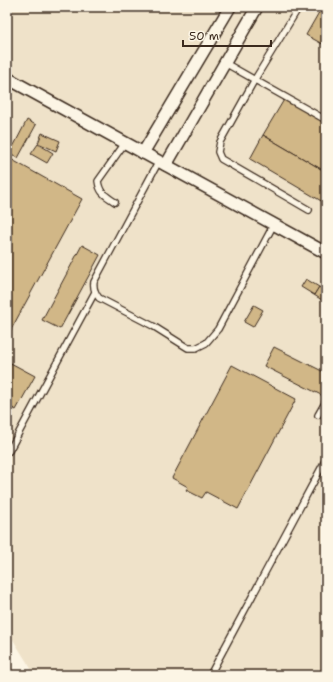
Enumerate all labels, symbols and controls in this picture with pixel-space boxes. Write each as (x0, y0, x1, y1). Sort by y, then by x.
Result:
scale bar (183, 22, 271, 48)
text: 50 m (189, 28, 219, 44)

